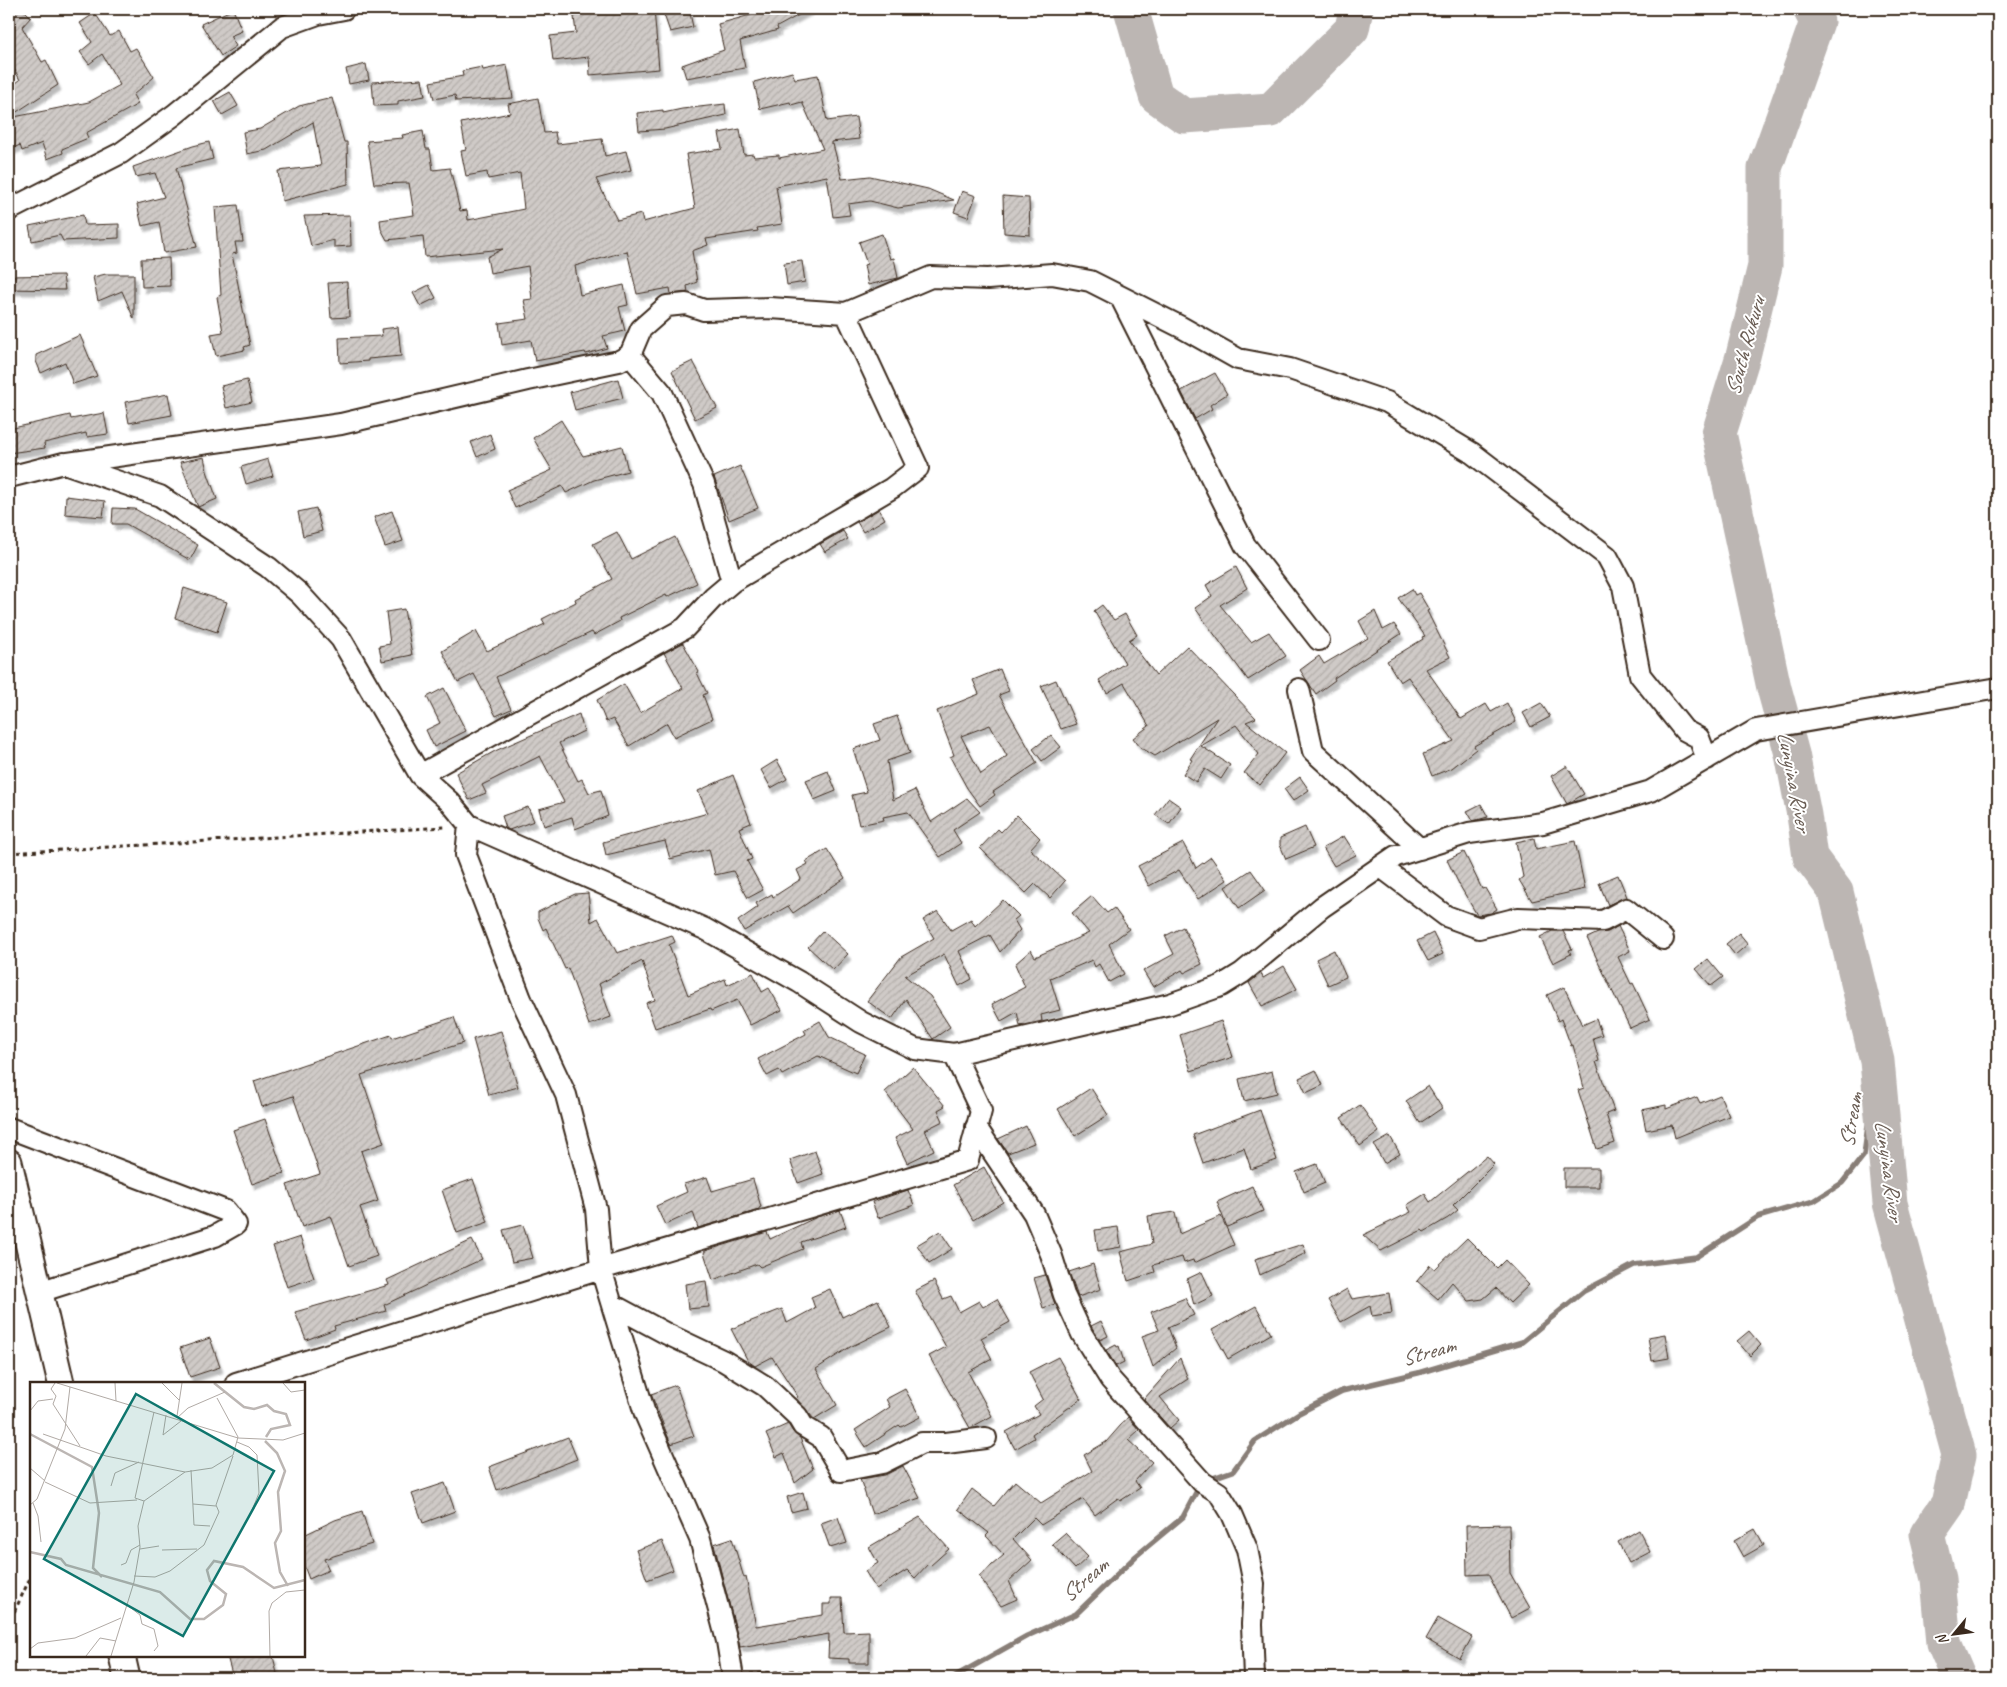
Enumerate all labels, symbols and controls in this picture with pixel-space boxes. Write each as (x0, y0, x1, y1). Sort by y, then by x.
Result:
water label: South Rukuru (1718, 290, 1772, 398)
water label: Lunyina River (1771, 729, 1818, 836)
water label: Stream (1832, 1089, 1870, 1150)
water label: Lunyina River (1868, 1118, 1910, 1225)
water label: Stream (1398, 1331, 1460, 1373)
inset map (30, 1382, 305, 1657)
water label: Stream (1055, 1550, 1116, 1608)
north arrow (1930, 1610, 1980, 1660)
text: N (1932, 1630, 1953, 1648)

